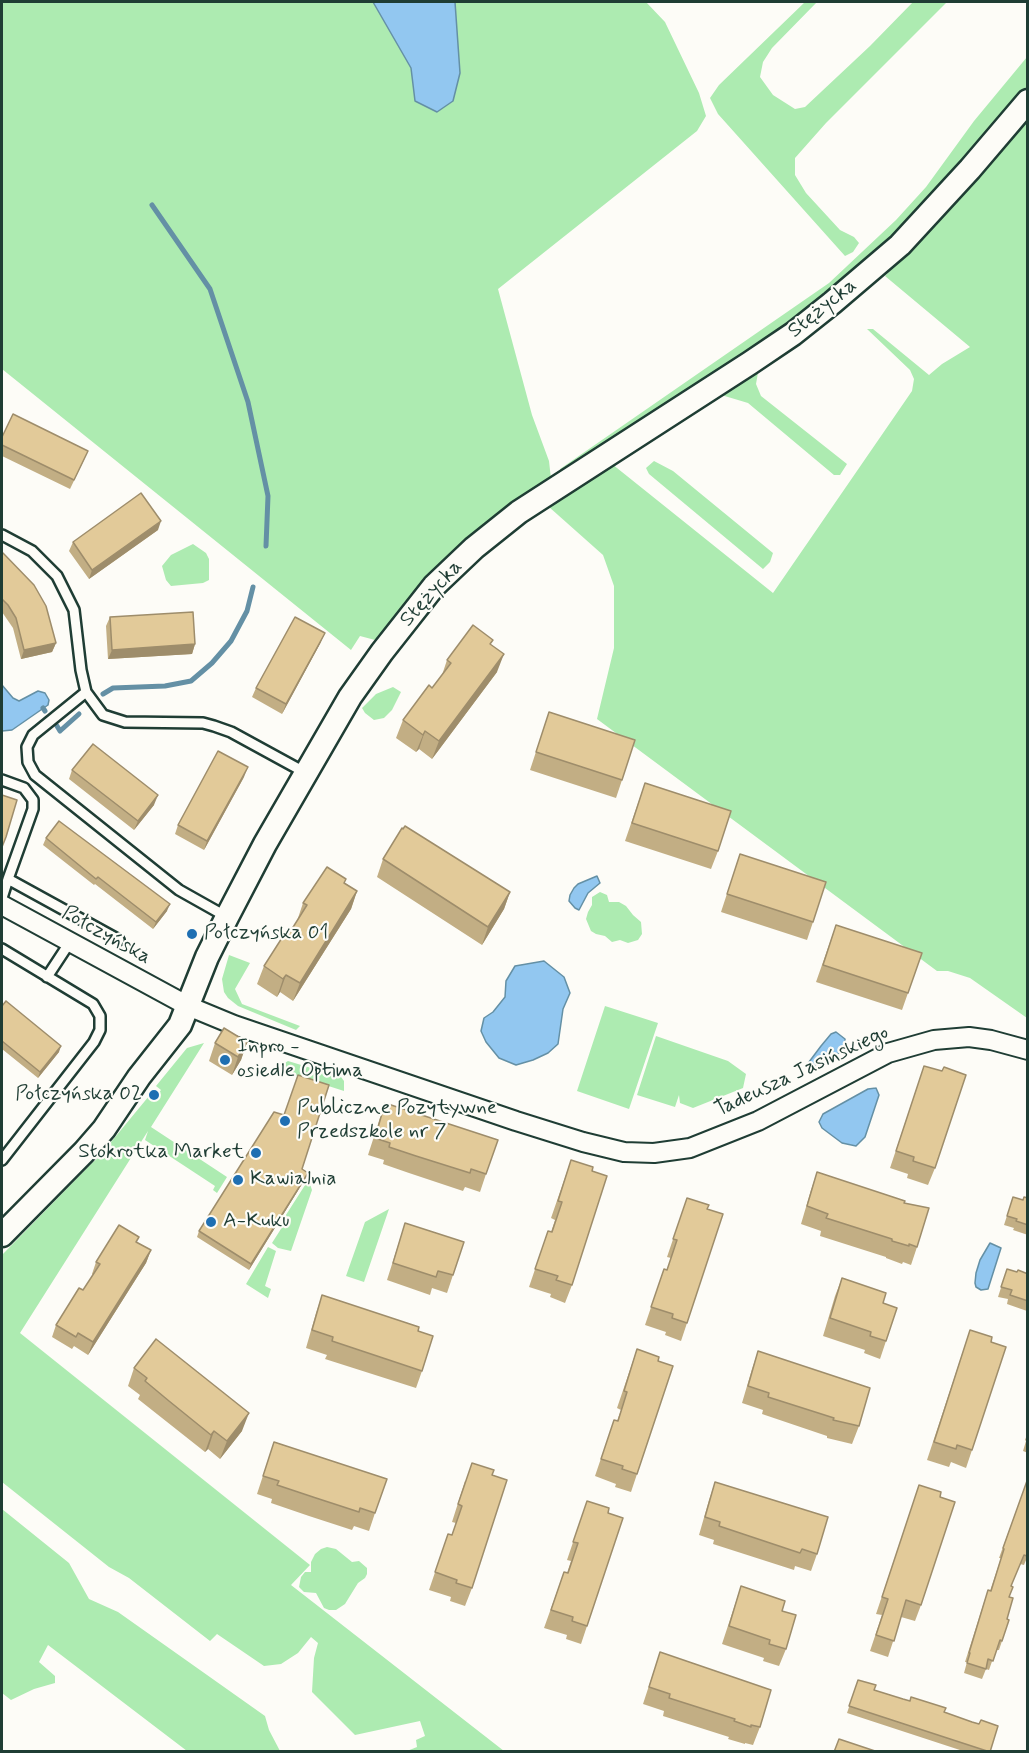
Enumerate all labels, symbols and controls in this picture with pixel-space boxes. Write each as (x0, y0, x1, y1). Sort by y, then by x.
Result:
street label: Stężycka (784, 274, 862, 344)
street label: Stężycka (395, 555, 469, 633)
street label: Połczyńska (57, 901, 155, 971)
place label: Połczyńska 01 (204, 921, 329, 947)
marker: Połczyńska 01 (185, 927, 199, 941)
street label: Tadeusza Jasińskiego (711, 1021, 893, 1123)
place label: Inpro - osiedle Optima (237, 1035, 363, 1085)
marker: Inpro - osiedle Optima (218, 1053, 232, 1067)
place label: Połczyńska 02 (15, 1082, 142, 1108)
marker: Połczyńska 02 (147, 1088, 161, 1102)
place label: Publiczne Pozytywne Przedszkole nr 7 (297, 1096, 497, 1146)
marker: Publiczne Pozytywne Przedszkole nr 7 (278, 1114, 292, 1128)
place label: Stokrotka Market (78, 1140, 244, 1166)
marker: Stokrotka Market (249, 1146, 263, 1160)
place label: Kawialnia (250, 1167, 337, 1193)
marker: Kawialnia (231, 1173, 245, 1187)
place label: A-Kuku (223, 1209, 290, 1235)
marker: A-Kuku (204, 1215, 218, 1229)

